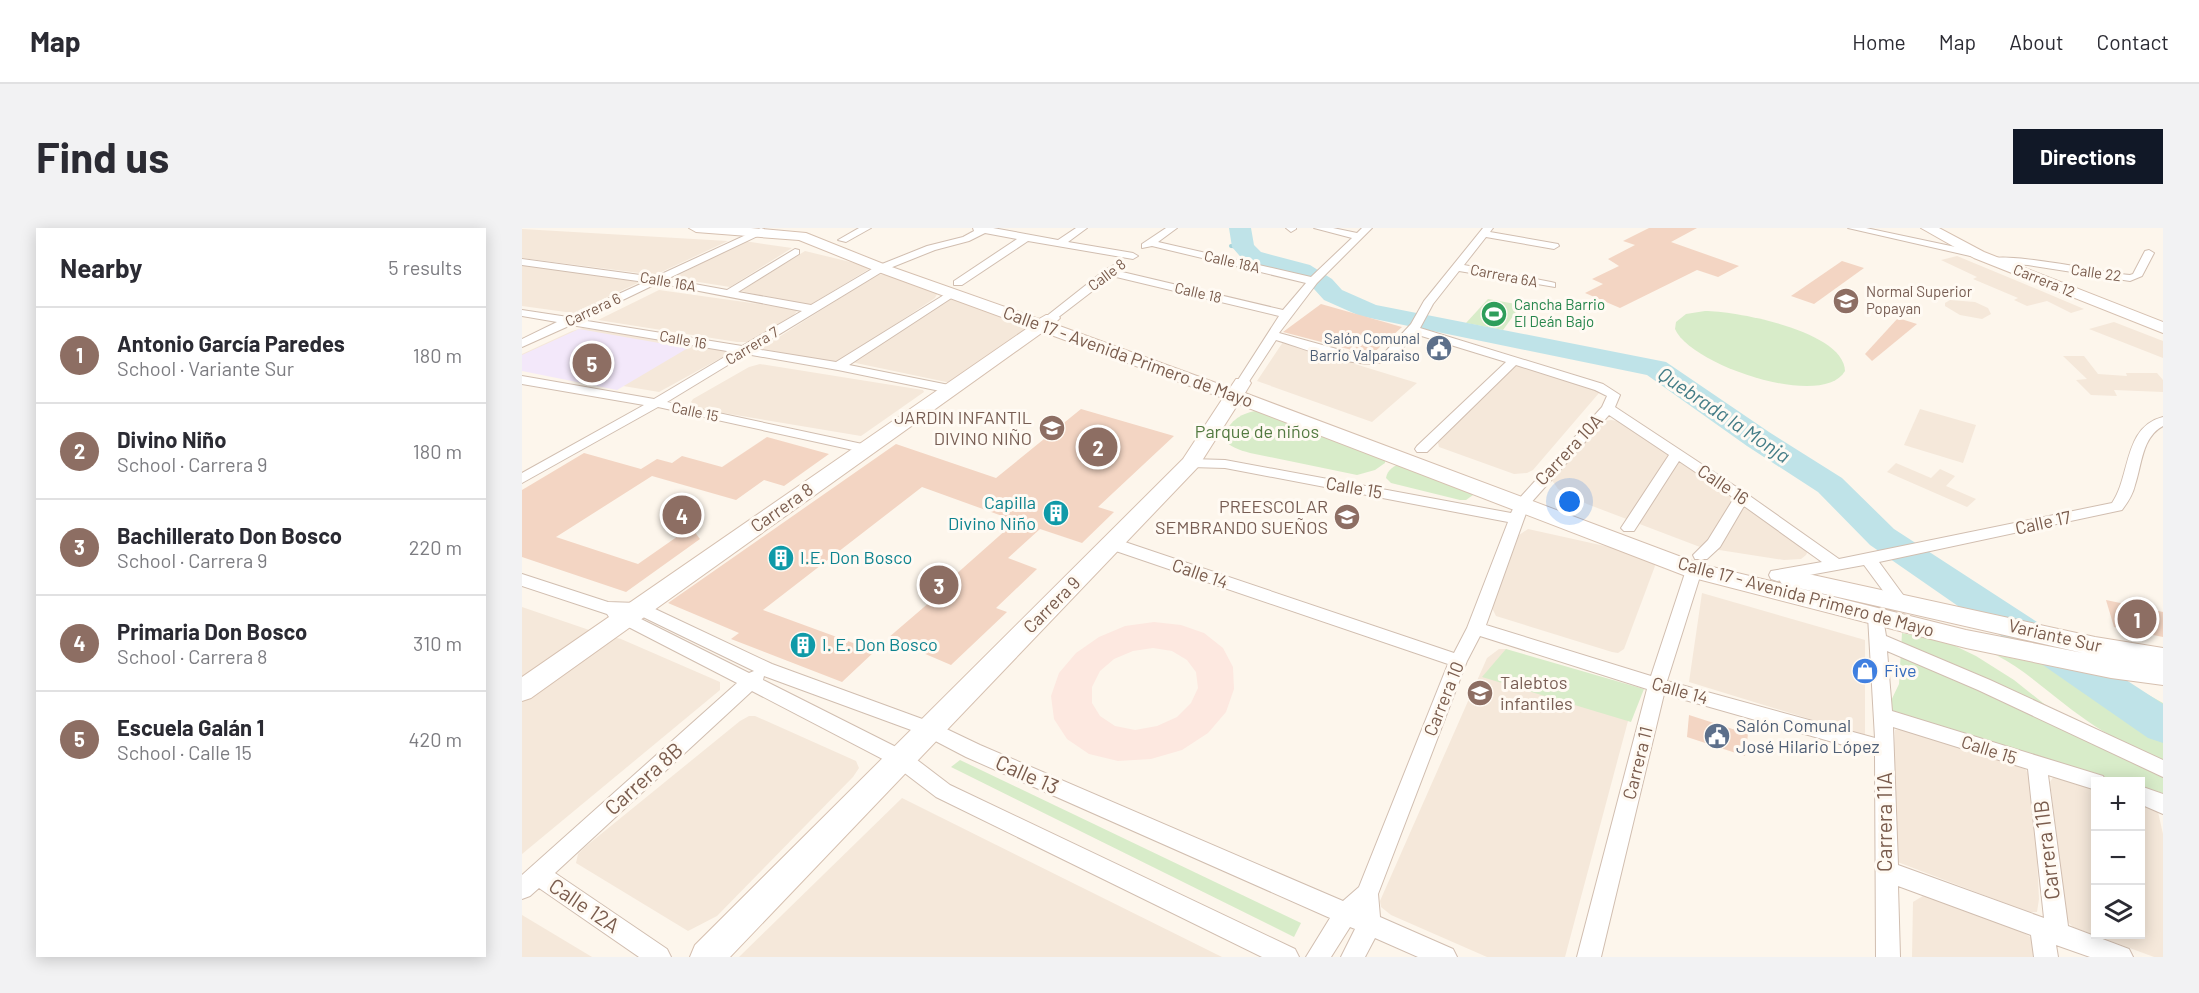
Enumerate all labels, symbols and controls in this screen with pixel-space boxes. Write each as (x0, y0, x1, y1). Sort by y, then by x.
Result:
text: Map (30, 24, 81, 58)
text: Home (1852, 29, 1906, 54)
text: Map (1939, 29, 1976, 54)
text: About (2009, 29, 2064, 54)
text: Contact (2097, 29, 2169, 54)
button: Directions (2013, 129, 2163, 184)
text: Find us (36, 131, 169, 181)
street label: Calle 18A (1203, 246, 1262, 276)
text: Nearby (60, 252, 142, 283)
street label: Calle 8 (1084, 254, 1129, 294)
text: 5 results (388, 255, 462, 279)
street label: Carrera 6A (1469, 260, 1539, 290)
street label: Carrera 12 (2011, 260, 2078, 301)
street label: Calle 22 (2070, 260, 2122, 284)
street label: Calle 16A (639, 267, 698, 295)
street label: Calle 18 (1173, 278, 1223, 306)
place label: Normal Superior Popayan (1866, 282, 1973, 317)
school or university icon: Normal Superior Popayan (1831, 286, 1861, 316)
street label: Carrera 6 (562, 288, 623, 330)
place label: Cancha Barrio El Deán Bajo (1514, 295, 1605, 330)
sports icon: Cancha Barrio El Deán Bajo (1479, 299, 1509, 329)
street label: Calle 17 - Avenida Primero de Mayo (1000, 300, 1256, 412)
street label: Carrera 7 (722, 322, 781, 368)
street label: Calle 16 (658, 326, 708, 352)
place label: Salón Comunal Barrio Valparaiso (1310, 329, 1420, 364)
text: Antonio García Paredes (117, 330, 345, 356)
public building icon: Salón Comunal Barrio Valparaiso (1424, 333, 1454, 363)
pin: 5 (572, 340, 612, 386)
text: 1 (76, 343, 83, 367)
text: 180 m (413, 343, 462, 367)
text: School · Variante Sur (117, 356, 294, 380)
water label: Quebrada la Monja (1654, 361, 1795, 467)
street label: Calle 15 (670, 397, 720, 425)
place label: JARDIN INFANTIL DIVINO NIÑO (894, 406, 1032, 449)
street label: Carrera 10A (1530, 409, 1607, 489)
school or university icon: JARDIN INFANTIL DIVINO NIÑO (1037, 413, 1067, 443)
park label: Parque de niños (1195, 420, 1319, 442)
pin: 2 (1078, 424, 1118, 470)
text: Divino Niño (117, 426, 226, 452)
text: 2 (74, 439, 85, 463)
text: 180 m (413, 439, 462, 463)
text: School · Carrera 9 (117, 452, 268, 476)
street label: Calle 16 (1694, 459, 1753, 509)
street label: Calle 15 (1324, 471, 1384, 503)
street label: Carrera 8 (746, 478, 817, 537)
your location (1555, 487, 1584, 516)
place label: Capilla Divino Niño (948, 491, 1036, 534)
pin: 4 (662, 492, 702, 538)
place label: PREESCOLAR SEMBRANDO SUEÑOS (1155, 495, 1328, 538)
building icon: Capilla Divino Niño (1041, 498, 1071, 528)
school or university icon: PREESCOLAR SEMBRANDO SUEÑOS (1332, 502, 1362, 532)
street label: Calle 17 (2013, 505, 2073, 539)
text: Bachillerato Don Bosco (117, 522, 342, 548)
text: 3 (74, 535, 85, 559)
text: 220 m (409, 535, 462, 559)
building icon: I.E. Don Bosco (766, 543, 796, 573)
place label: I.E. Don Bosco (800, 546, 912, 568)
text: School · Carrera 9 (117, 548, 268, 572)
street label: Calle 17 - Avenida Primero de Mayo (1676, 551, 1937, 641)
street label: Calle 14 (1169, 553, 1231, 593)
pin: 3 (920, 562, 958, 608)
street label: Carrera 9 (1018, 571, 1084, 637)
pin: 1 (2118, 596, 2156, 642)
street label: Variante Sur (2006, 614, 2104, 657)
text: Primaria Don Bosco (117, 618, 307, 644)
building icon: I. E. Don Bosco (788, 630, 818, 660)
text: 4 (73, 631, 86, 655)
text: 310 m (413, 631, 462, 655)
place label: I. E. Don Bosco (822, 633, 938, 655)
text: School · Carrera 8 (117, 644, 268, 668)
shop icon: Five (1850, 656, 1880, 686)
street label: Carrera 10 (1418, 658, 1468, 739)
place label: Five (1884, 659, 1917, 681)
place label: Talebtos infantiles (1500, 671, 1573, 714)
street label: Calle 14 (1650, 672, 1711, 709)
school or university icon: Talebtos infantiles (1465, 678, 1495, 708)
text: Escuela Galán 1 (117, 714, 264, 740)
place label: Salón Comunal José Hilario López (1736, 714, 1880, 757)
public building icon: Salón Comunal José Hilario López (1702, 721, 1732, 751)
street label: Carrera 11 (1617, 724, 1657, 802)
text: 5 (74, 727, 85, 751)
text: 420 m (408, 727, 462, 751)
street label: Calle 15 (1959, 730, 2020, 768)
street label: Carrera 8B (599, 736, 687, 819)
text: School · Calle 15 (117, 740, 252, 764)
street label: Calle 13 (992, 749, 1063, 799)
street label: Carrera 11A (1871, 772, 1896, 872)
map controls (2091, 777, 2145, 939)
button: + (2091, 777, 2145, 831)
street label: Carrera 11B (2027, 799, 2064, 901)
button: − (2091, 831, 2145, 885)
street label: Calle 12A (545, 872, 625, 938)
button: layers (2091, 885, 2145, 939)

